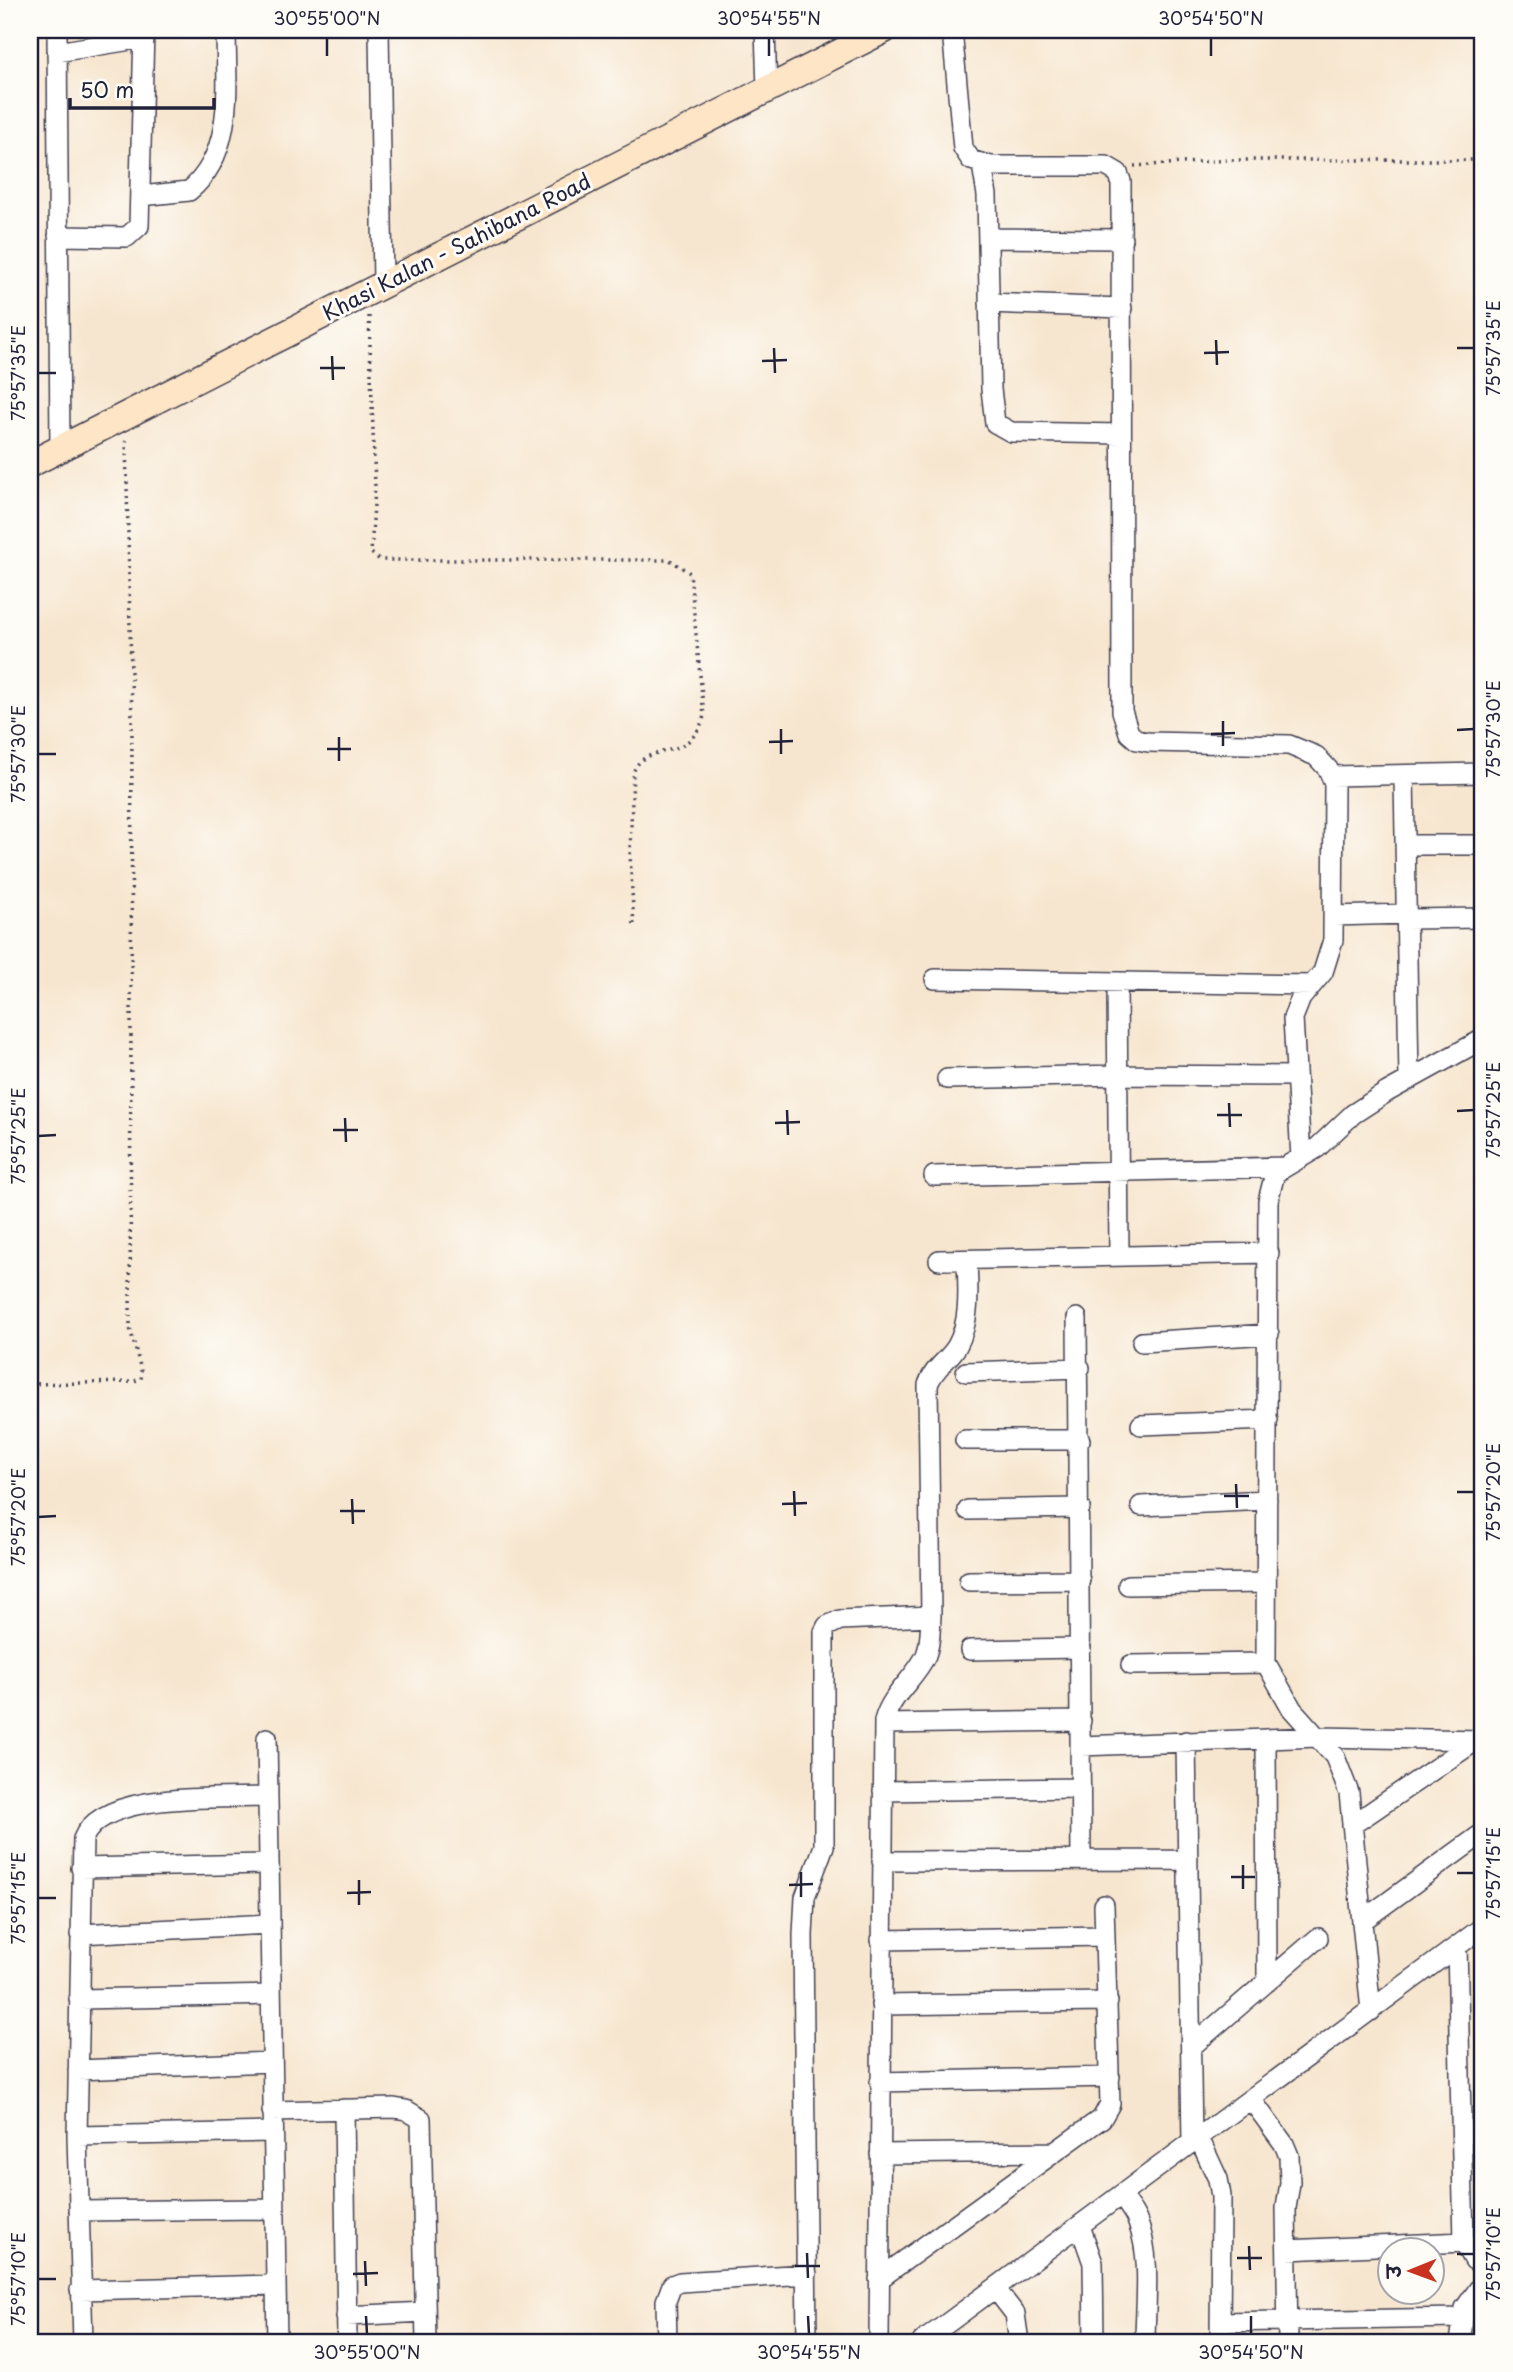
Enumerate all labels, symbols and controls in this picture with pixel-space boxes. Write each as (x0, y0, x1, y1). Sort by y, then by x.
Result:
text: 30°55'00"N (273, 4, 381, 31)
text: 30°54'55"N (717, 4, 821, 31)
text: 30°54'50"N (1158, 4, 1264, 31)
scale bar (70, 66, 214, 110)
text: 50 m (80, 73, 134, 105)
street label: Khasi Kalan - Sahibana Road (316, 164, 596, 328)
text: 75°57'35"E (1479, 300, 1506, 396)
text: 75°57'35"E (4, 325, 31, 421)
text: 75°57'30"E (1479, 680, 1506, 778)
text: 75°57'30"E (4, 705, 31, 803)
text: 75°57'25"E (1479, 1061, 1506, 1159)
text: 75°57'25"E (4, 1087, 31, 1185)
text: 75°57'20"E (1479, 1443, 1506, 1541)
text: 75°57'20"E (4, 1468, 31, 1566)
text: 75°57'15"E (1479, 1827, 1506, 1919)
text: 75°57'15"E (4, 1852, 31, 1944)
text: 75°57'10"E (1479, 2207, 1506, 2301)
text: 75°57'10"E (4, 2232, 31, 2326)
north arrow (1376, 2236, 1446, 2306)
text: उ (1379, 2262, 1407, 2280)
text: 30°55'00"N (313, 2338, 421, 2365)
text: 30°54'55"N (757, 2338, 861, 2365)
text: 30°54'50"N (1198, 2338, 1304, 2365)

